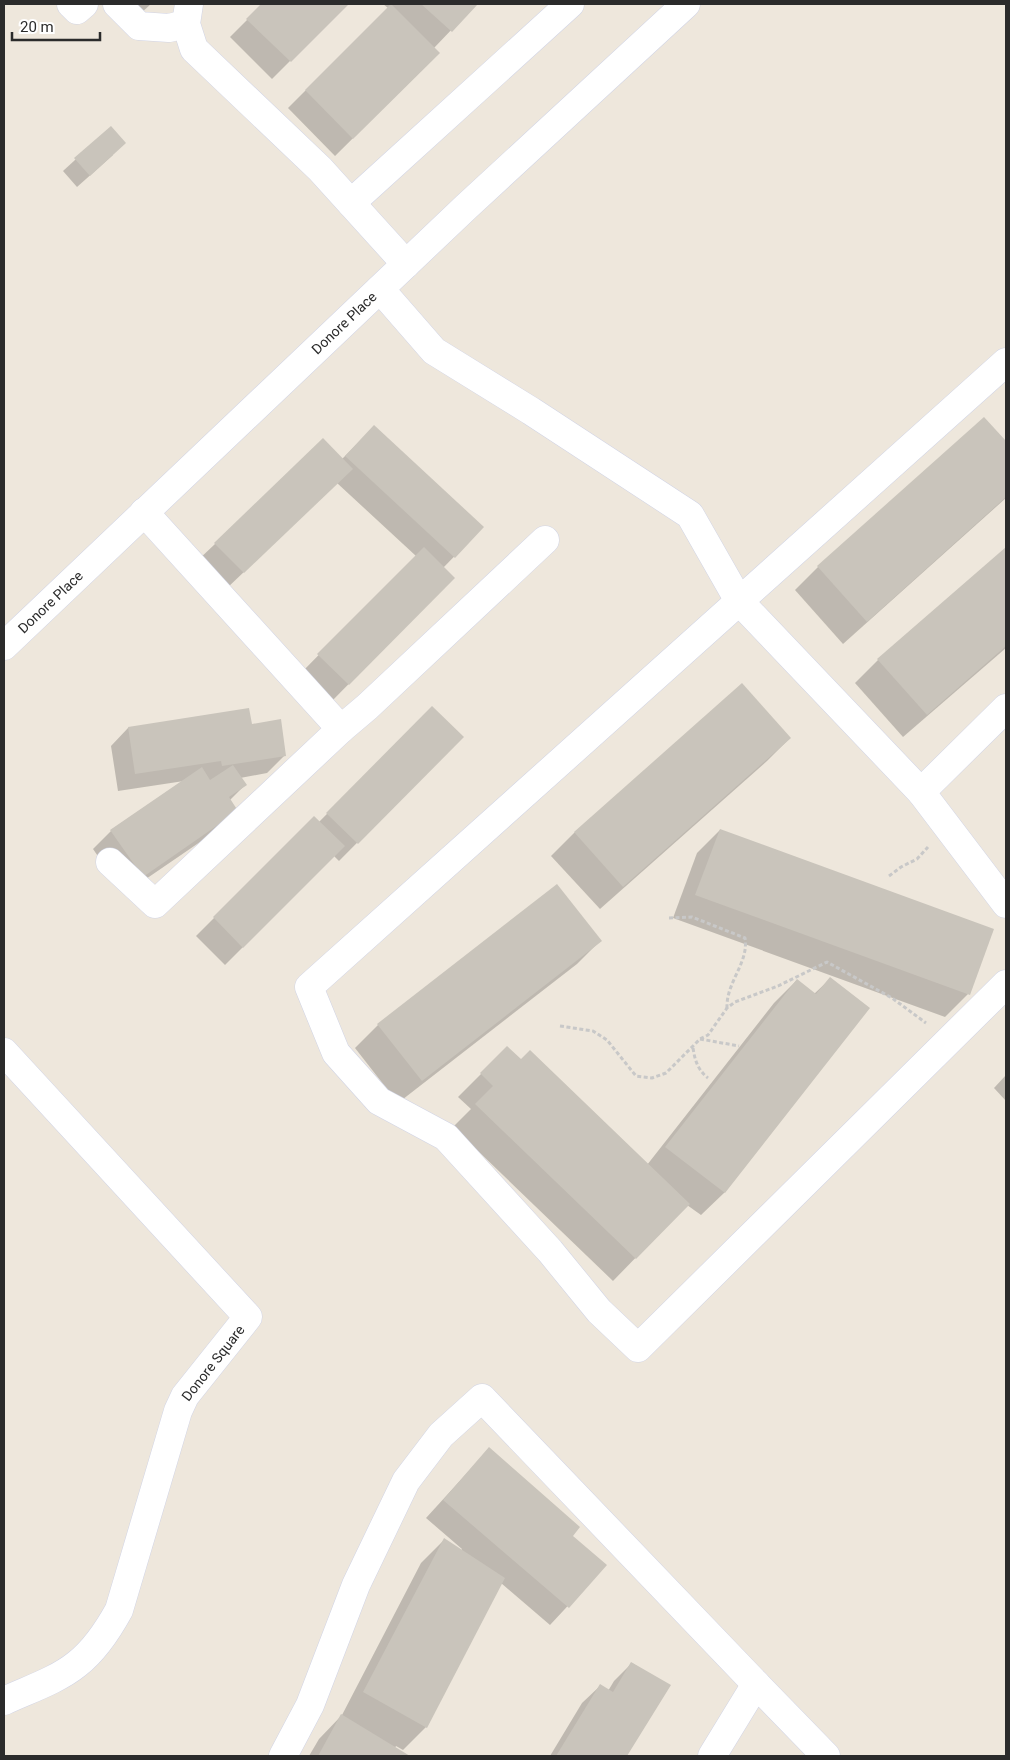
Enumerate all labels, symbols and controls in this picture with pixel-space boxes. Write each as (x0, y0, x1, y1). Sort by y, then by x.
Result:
scale bar (12, 10, 100, 42)
text: 20 m (20, 18, 54, 36)
street label: Donore Place (308, 289, 380, 357)
street label: Donore Place (15, 568, 86, 636)
street label: Donore Square (178, 1322, 248, 1404)

